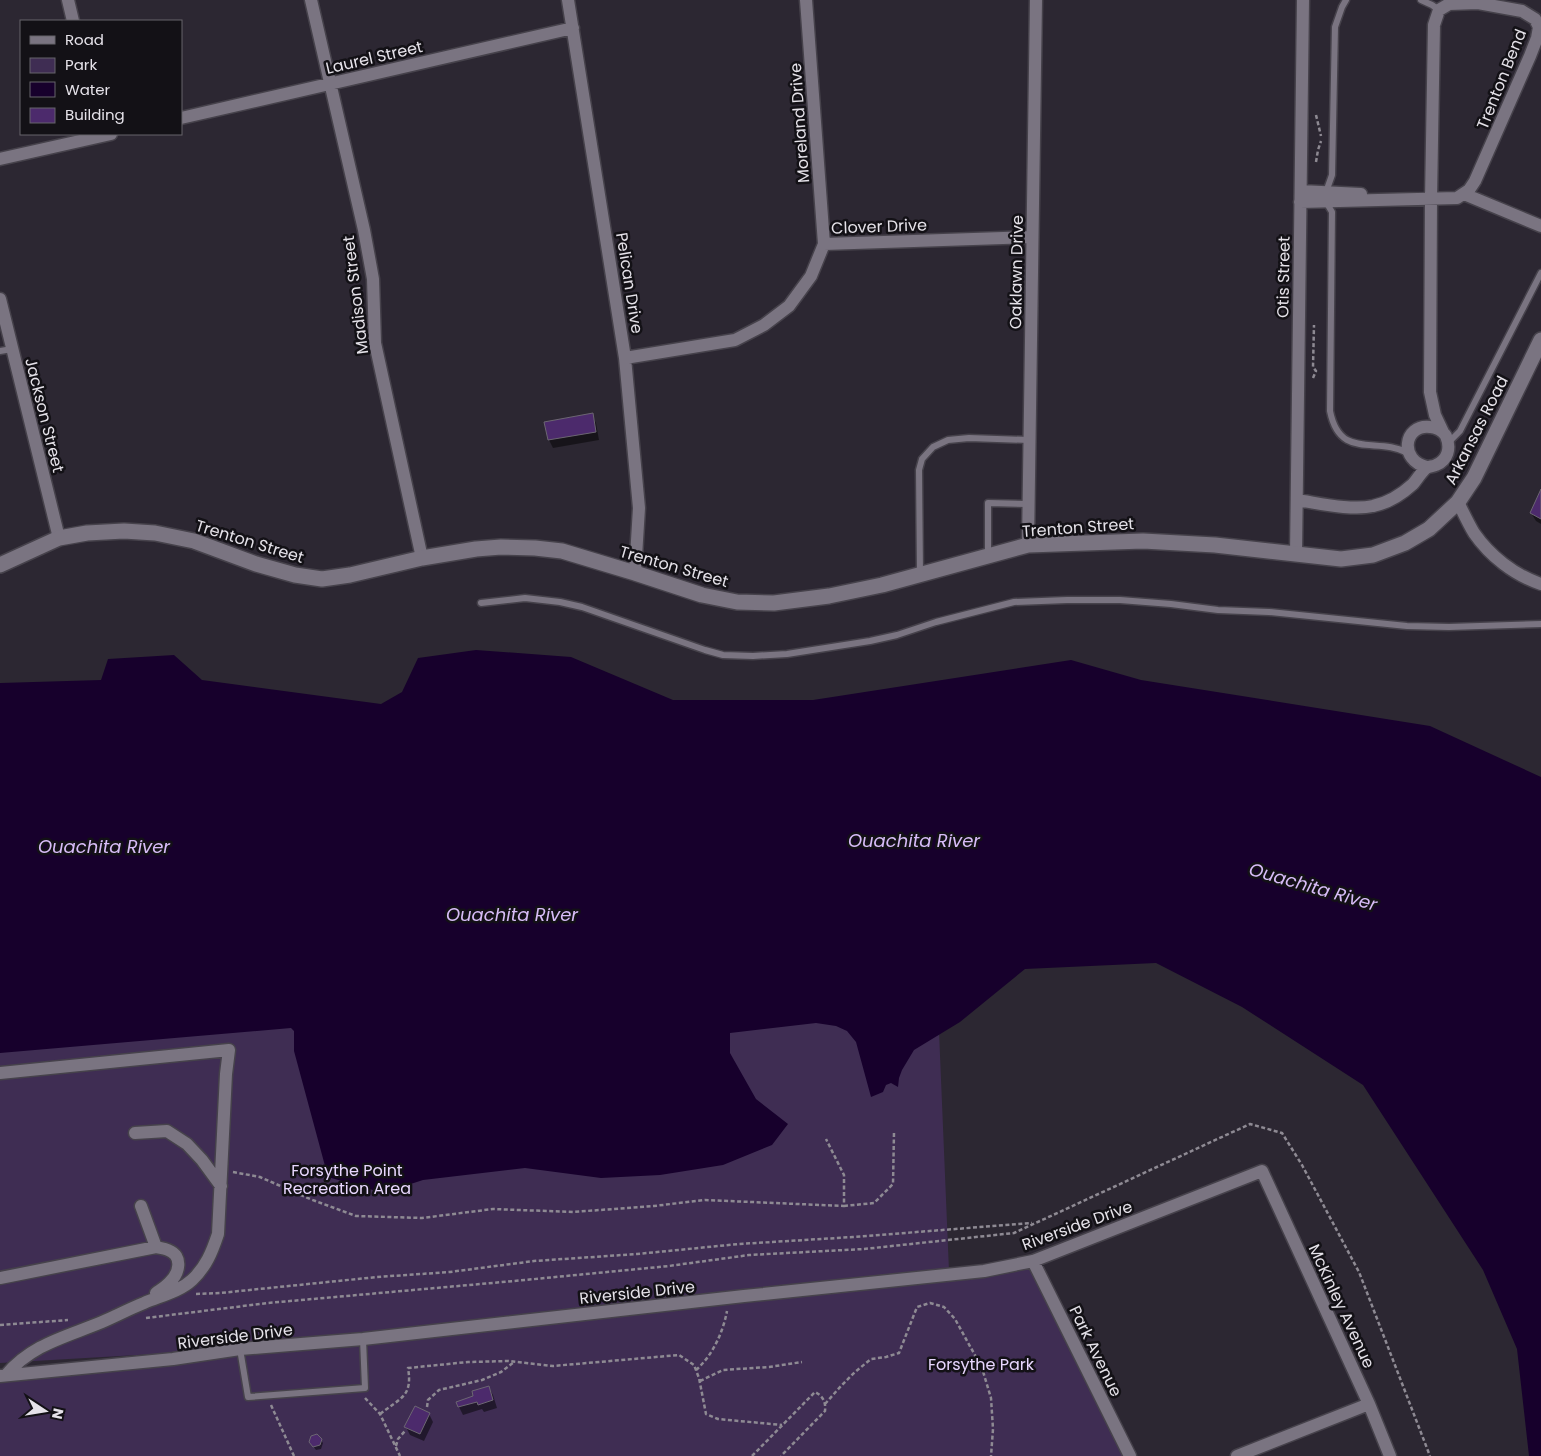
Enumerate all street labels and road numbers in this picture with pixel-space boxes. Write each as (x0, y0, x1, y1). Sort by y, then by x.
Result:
street label: Trenton Bend (1471, 26, 1532, 133)
street label: Laurel Street (323, 35, 425, 80)
street label: Moreland Drive (784, 62, 815, 184)
street label: Clover Drive (831, 213, 927, 240)
street label: Oaklawn Drive (1004, 215, 1029, 329)
street label: Pelican Drive (610, 231, 649, 335)
street label: Madison Street (337, 234, 374, 356)
street label: Otis Street (1271, 236, 1296, 318)
street label: Jackson Street (19, 355, 70, 475)
street label: Arkansas Road (1439, 372, 1514, 489)
street label: Trenton Street (1021, 512, 1135, 543)
street label: Trenton Street (193, 514, 307, 569)
street label: Trenton Street (617, 540, 731, 593)
street label: Riverside Drive (1019, 1195, 1136, 1256)
street label: McKinley Avenue (1303, 1240, 1380, 1372)
street label: Riverside Drive (578, 1275, 696, 1310)
street label: Park Avenue (1064, 1302, 1128, 1401)
street label: Riverside Drive (176, 1318, 294, 1355)

